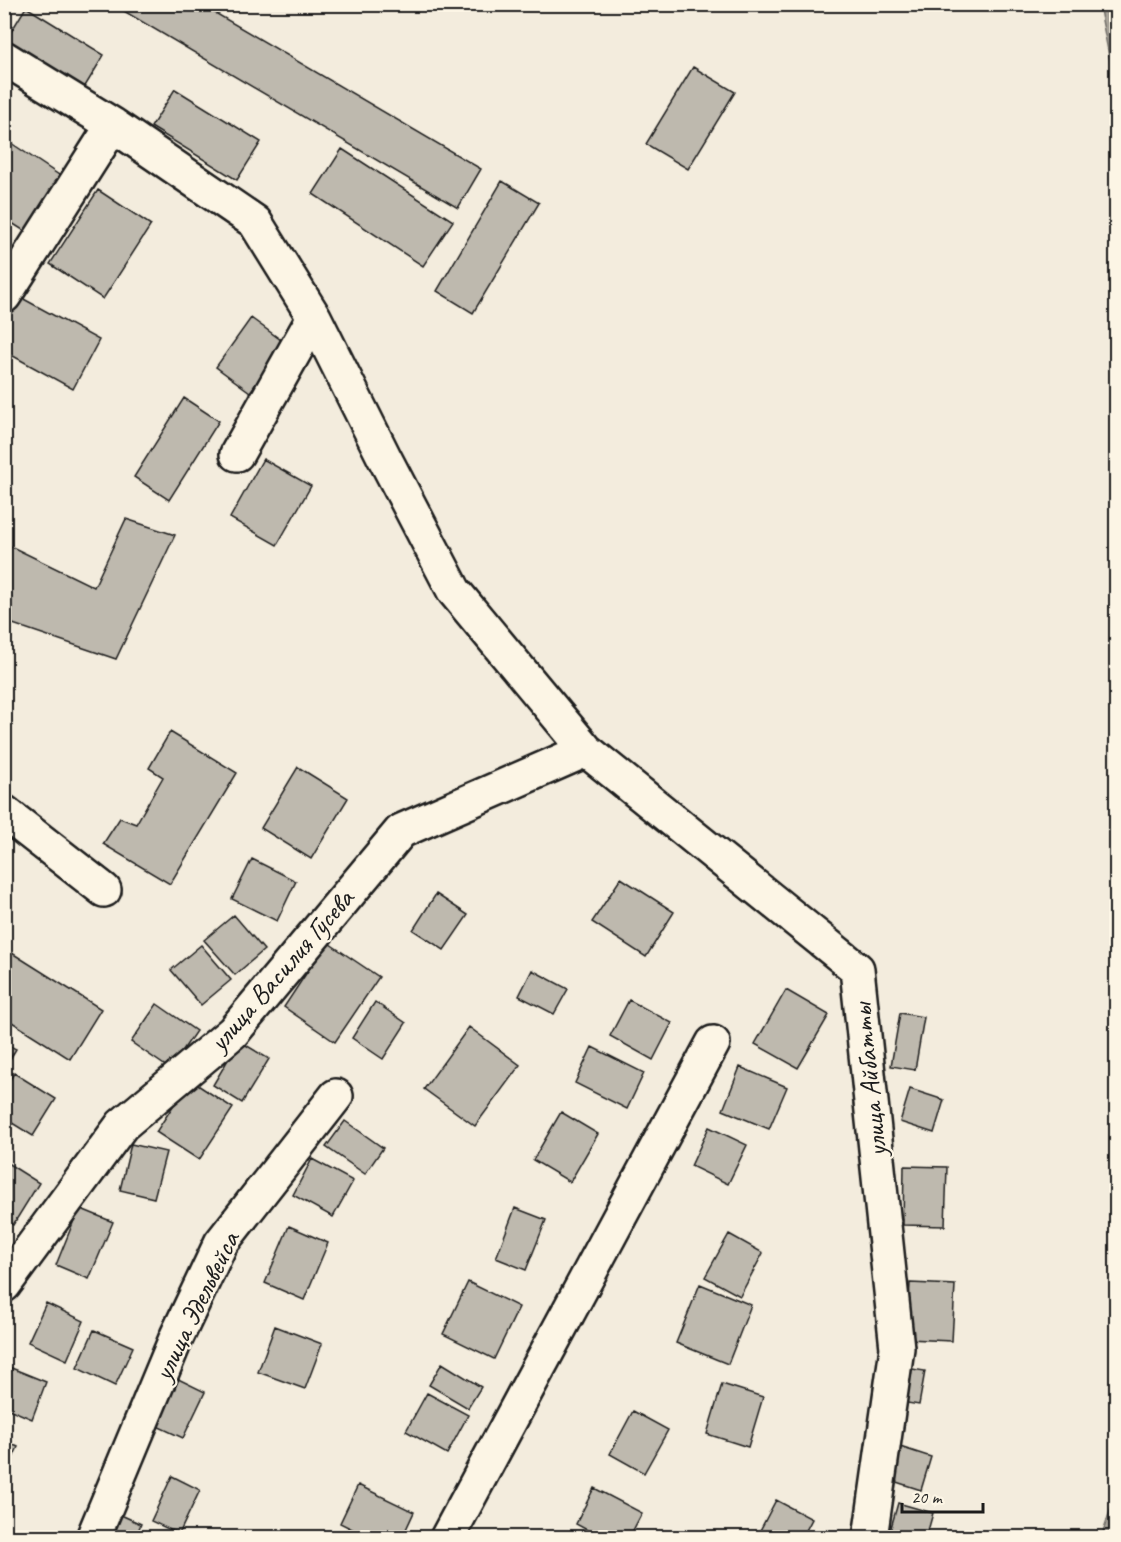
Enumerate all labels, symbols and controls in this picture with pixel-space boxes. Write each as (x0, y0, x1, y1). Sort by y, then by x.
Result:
street label: улица Василия Гусева (200, 880, 362, 1060)
street label: улица Айбатты (843, 999, 895, 1161)
street label: улица Эдельвейса (144, 1224, 248, 1388)
scale bar (902, 1476, 983, 1514)
text: 20 m (911, 1486, 944, 1508)

